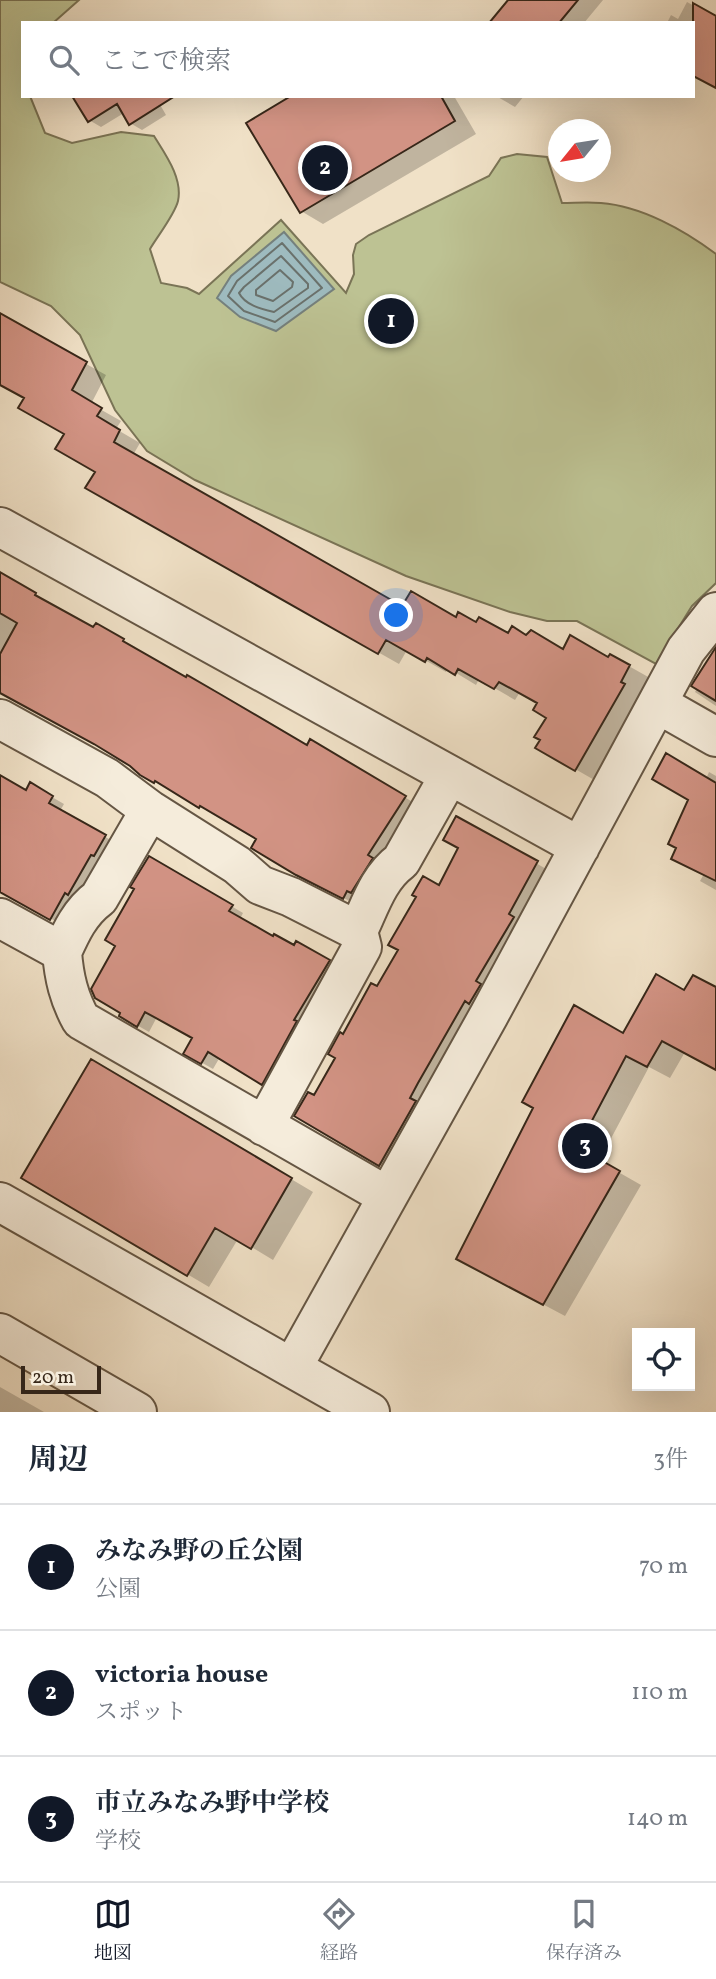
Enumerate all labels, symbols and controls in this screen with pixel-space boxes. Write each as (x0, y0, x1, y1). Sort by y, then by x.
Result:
search box (21, 21, 695, 98)
icon: search (45, 41, 83, 79)
text: ここで検索 (101, 44, 231, 80)
north arrow (548, 119, 611, 182)
pin: 2 (302, 142, 348, 194)
pin: 1 (368, 295, 414, 347)
your location (379, 598, 413, 632)
pin: 3 (562, 1120, 608, 1172)
map controls (632, 1328, 695, 1391)
button: locate (632, 1328, 695, 1391)
scale bar (21, 1363, 102, 1395)
text: 20 m (32, 1365, 74, 1391)
text: 周辺 (28, 1440, 88, 1482)
text: 3件 (653, 1444, 688, 1476)
text: みなみ野の丘公園 (95, 1534, 303, 1570)
text: 1 (46, 1551, 56, 1583)
text: 70 m (639, 1551, 688, 1583)
text: 公園 (95, 1574, 141, 1606)
text: victoria house (95, 1657, 268, 1693)
text: 2 (45, 1677, 57, 1709)
text: 110 m (631, 1677, 688, 1709)
text: スポット (95, 1697, 187, 1729)
text: 市立みなみ野中学校 (95, 1786, 329, 1822)
text: 3 (45, 1803, 57, 1835)
text: 140 m (627, 1803, 688, 1835)
text: 学校 (95, 1826, 141, 1858)
tab: 地図 (94, 1895, 132, 1967)
tab: 経路 (320, 1895, 358, 1967)
tab: 保存済み (546, 1895, 622, 1967)

